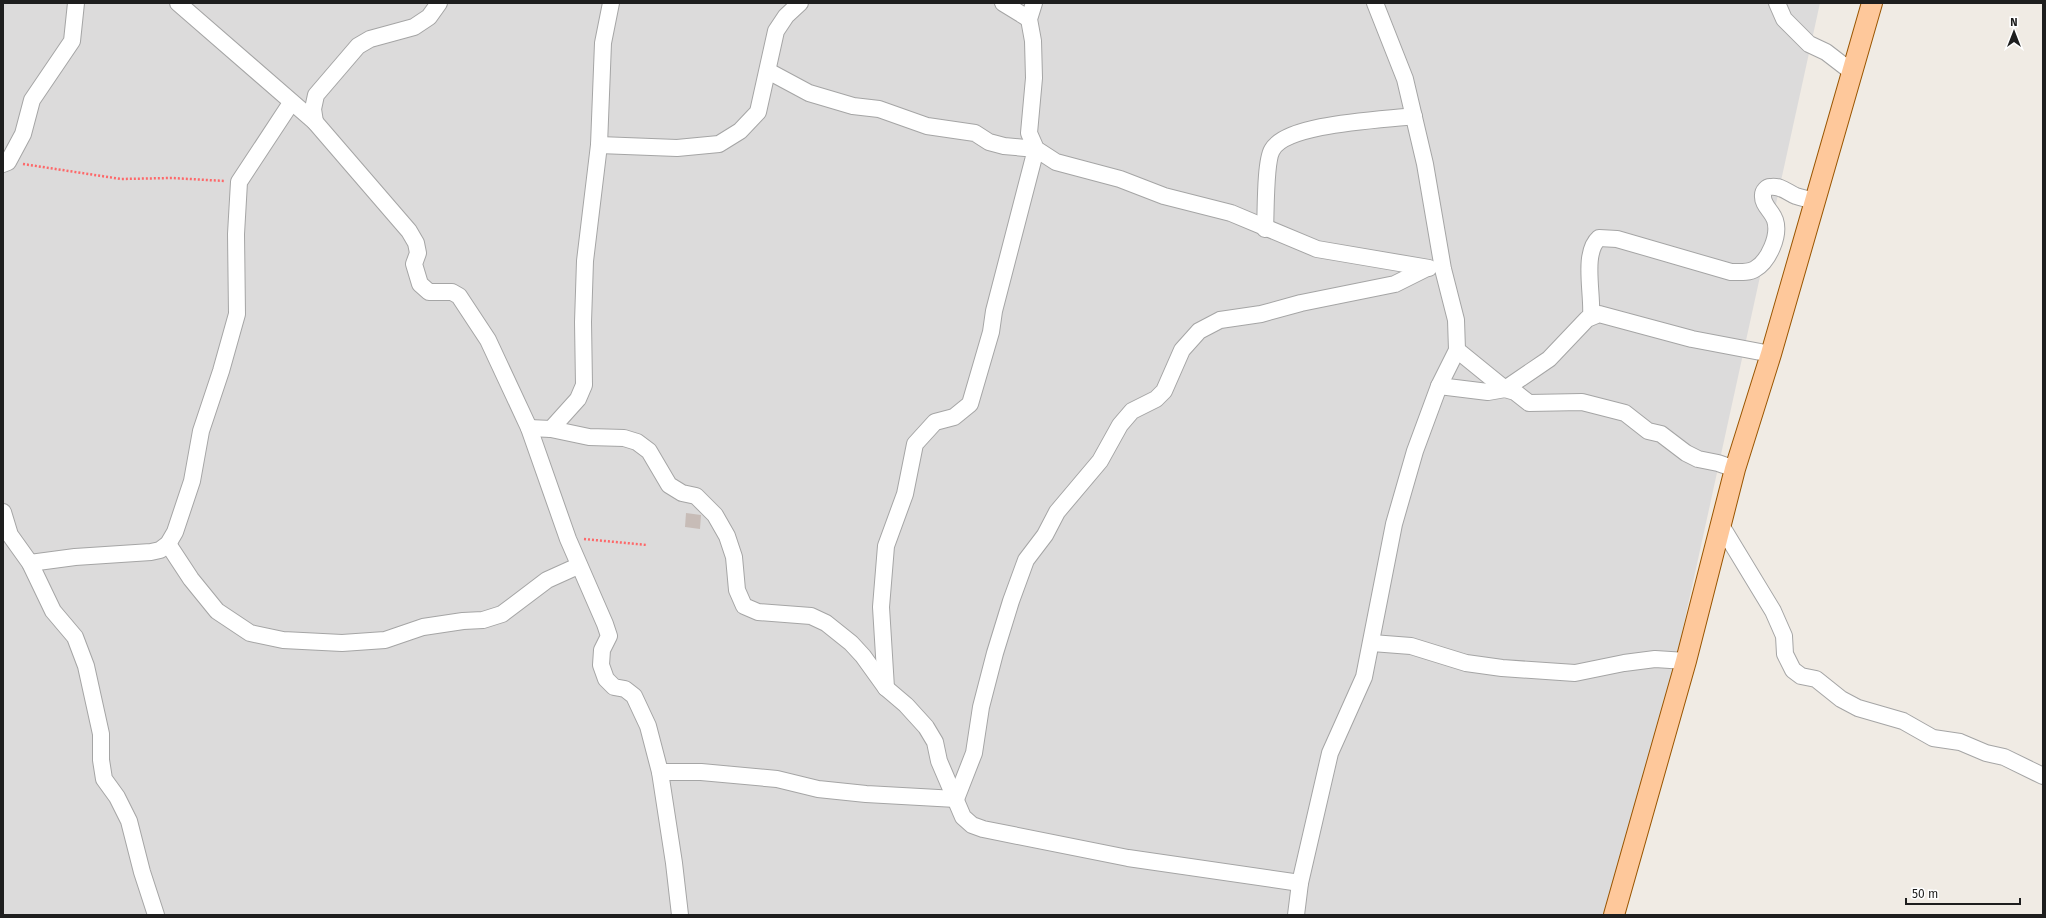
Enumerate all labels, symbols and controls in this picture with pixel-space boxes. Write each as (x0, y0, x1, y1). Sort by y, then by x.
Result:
north arrow (1994, 12, 2034, 52)
text: N (2010, 16, 2018, 29)
scale bar (1906, 880, 2020, 906)
text: 50 m (1912, 887, 1938, 901)

